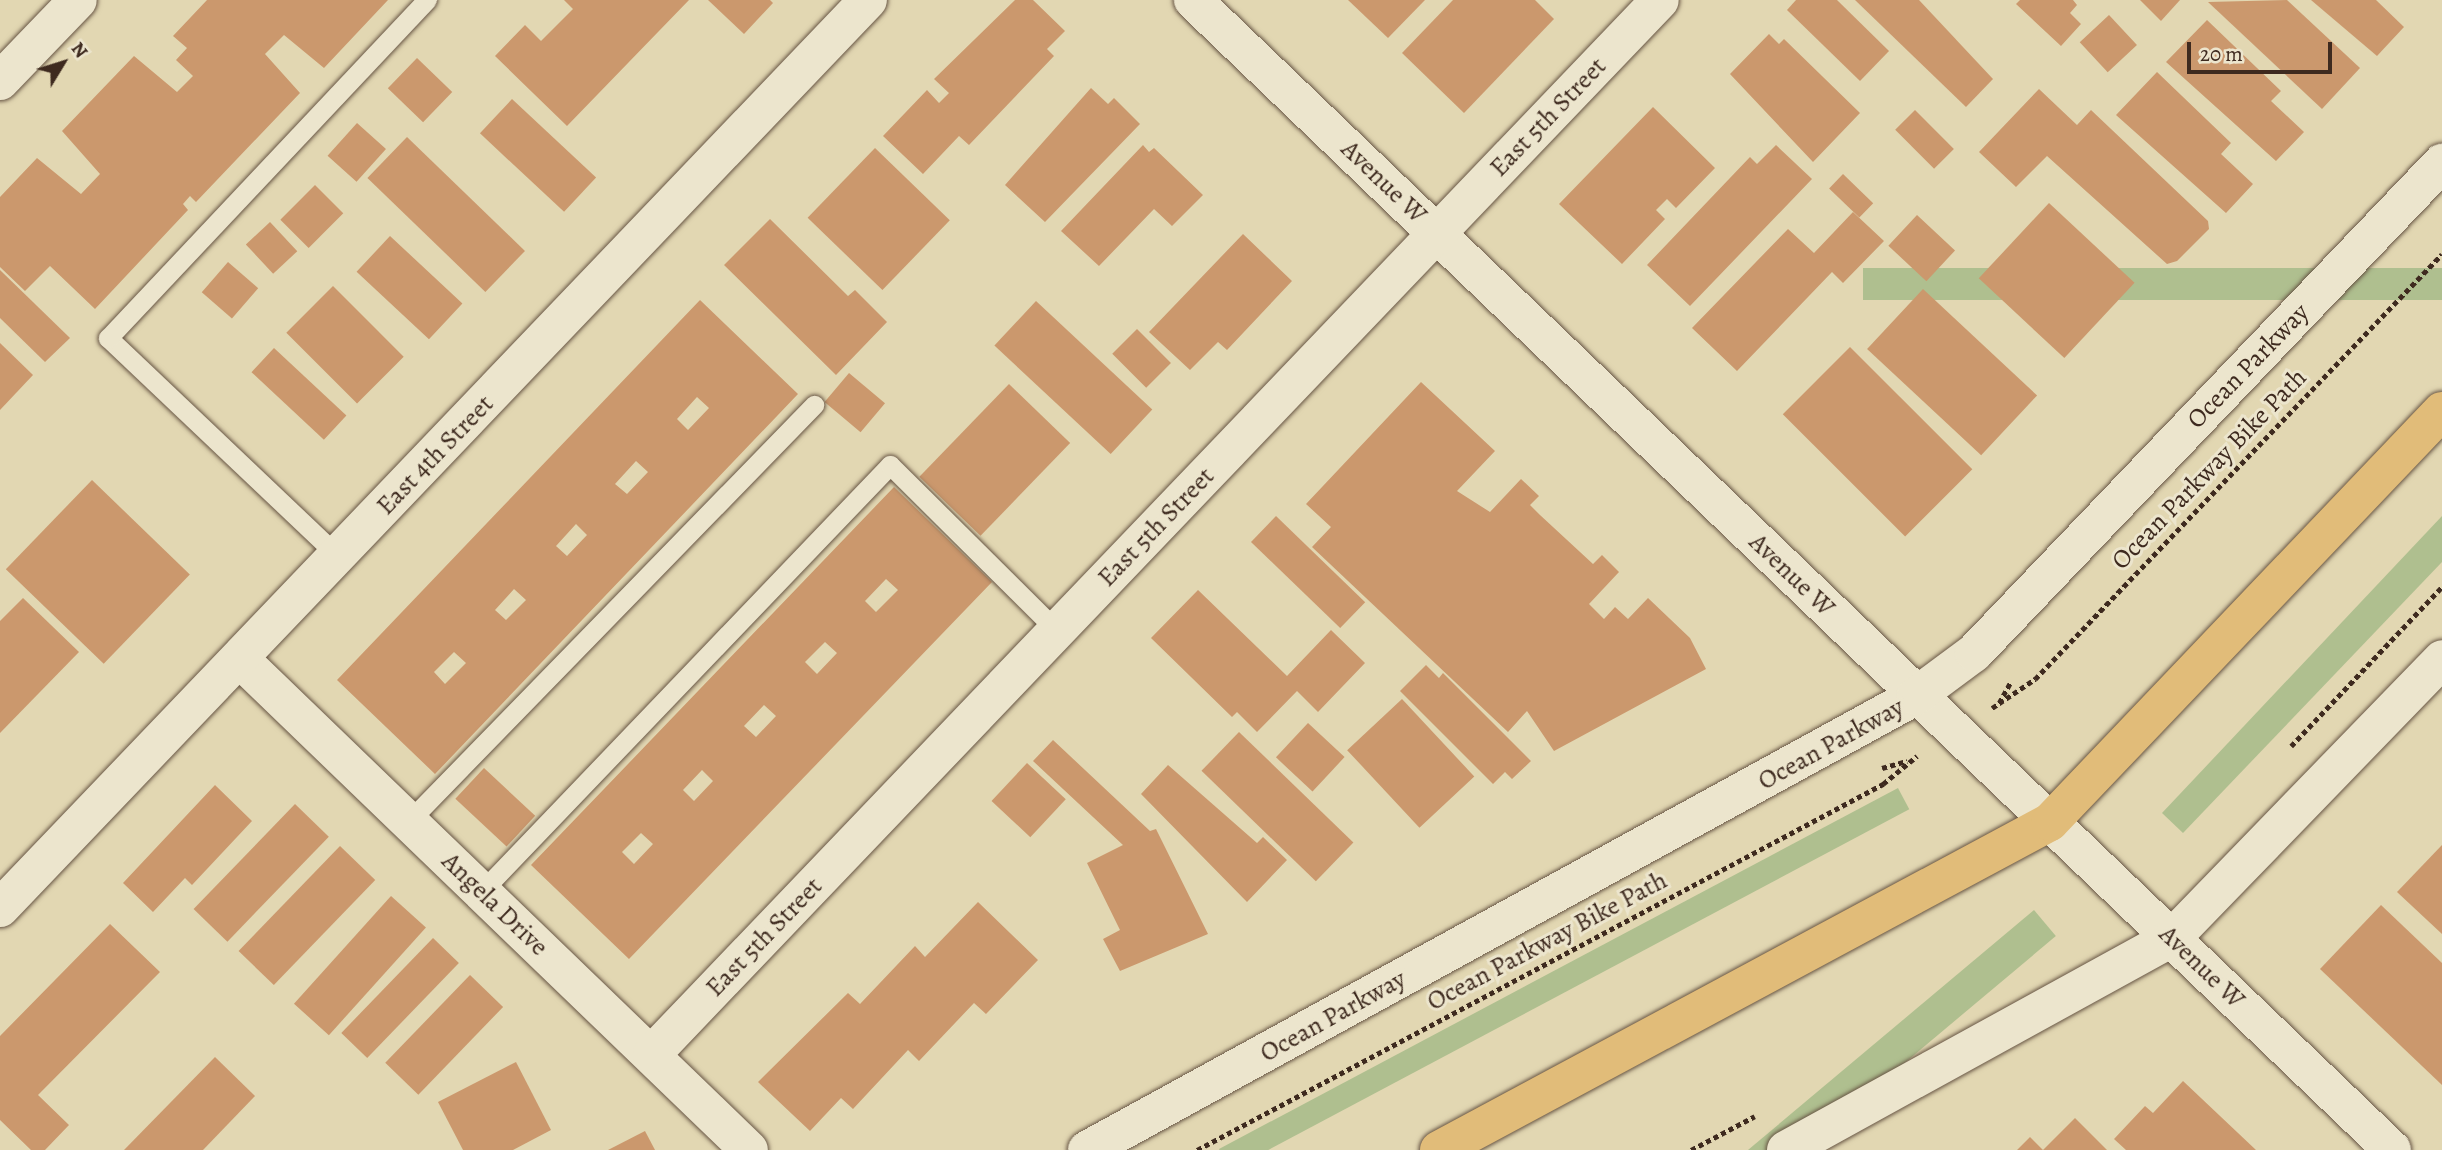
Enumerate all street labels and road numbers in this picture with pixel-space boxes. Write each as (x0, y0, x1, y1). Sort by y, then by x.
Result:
street label: East 5th Street (1483, 51, 1613, 183)
street label: Avenue W (1335, 134, 1433, 230)
street label: Ocean Parkway (2181, 297, 2315, 435)
street label: Ocean Parkway Bike Path (2105, 362, 2313, 576)
street label: East 4th Street (370, 389, 500, 521)
street label: East 5th Street (1091, 461, 1221, 593)
street label: Avenue W (1743, 527, 1841, 623)
street label: Ocean Parkway (1753, 691, 1909, 797)
street label: Angela Drive (435, 846, 555, 962)
street label: Ocean Parkway Bike Path (1422, 865, 1672, 1017)
street label: East 5th Street (699, 871, 829, 1003)
street label: Avenue W (2153, 919, 2251, 1015)
street label: Ocean Parkway (1255, 963, 1411, 1069)

